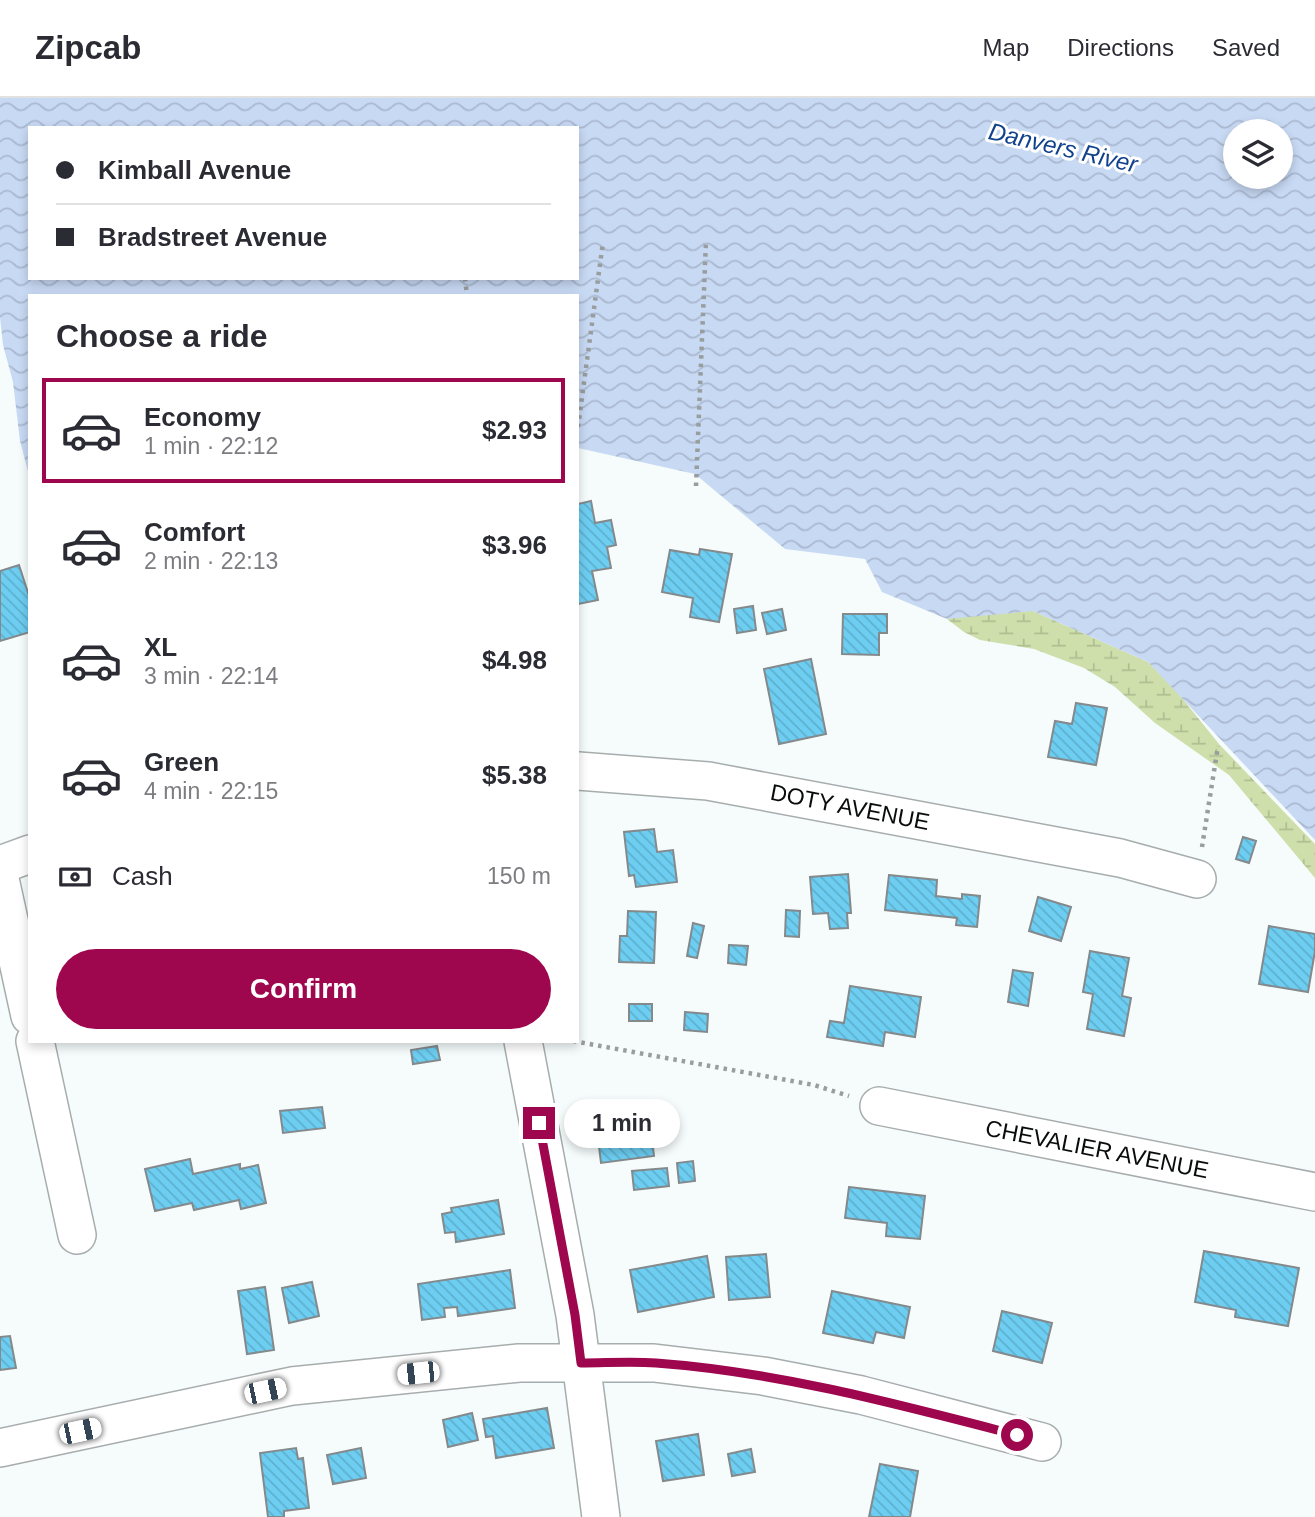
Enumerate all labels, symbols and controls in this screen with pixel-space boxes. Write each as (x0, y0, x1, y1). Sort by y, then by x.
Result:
text: Zipcab (35, 29, 141, 66)
text: Map (983, 34, 1029, 61)
text: Directions (1067, 34, 1174, 61)
text: Saved (1212, 34, 1280, 61)
water label: Danvers River (986, 117, 1141, 178)
map controls (1223, 119, 1293, 189)
button: layers (1223, 119, 1293, 189)
text: Kimball Avenue (98, 155, 291, 185)
text: Bradstreet Avenue (98, 222, 327, 252)
text: Choose a ride (56, 318, 268, 354)
icon: car (60, 399, 123, 462)
text: Economy (144, 402, 261, 432)
text: $2.93 (482, 415, 547, 445)
text: 1 min · 22:12 (144, 433, 278, 459)
icon: car (60, 514, 123, 577)
text: Comfort (144, 517, 245, 547)
text: $3.96 (482, 530, 547, 560)
text: 2 min · 22:13 (144, 548, 278, 574)
icon: car (60, 629, 123, 692)
text: XL (144, 632, 177, 662)
text: $4.98 (482, 645, 547, 675)
text: 3 min · 22:14 (144, 663, 278, 689)
icon: car (60, 744, 123, 807)
text: Green (144, 747, 219, 777)
text: $5.38 (482, 760, 547, 790)
text: 4 min · 22:15 (144, 778, 278, 804)
street label: DOTY AVENUE (768, 779, 932, 835)
icon: cash (56, 858, 94, 896)
text: Cash (112, 861, 173, 891)
text: 150 m (487, 863, 551, 889)
button: Confirm (56, 949, 551, 1029)
callout: 1 min (564, 1098, 679, 1148)
route end (523, 1107, 555, 1139)
text: 1 min (592, 1110, 652, 1136)
street label: CHEVALIER AVENUE (983, 1115, 1211, 1183)
car (397, 1360, 440, 1386)
car (243, 1376, 288, 1406)
car (58, 1416, 103, 1446)
route start (1001, 1419, 1033, 1451)

